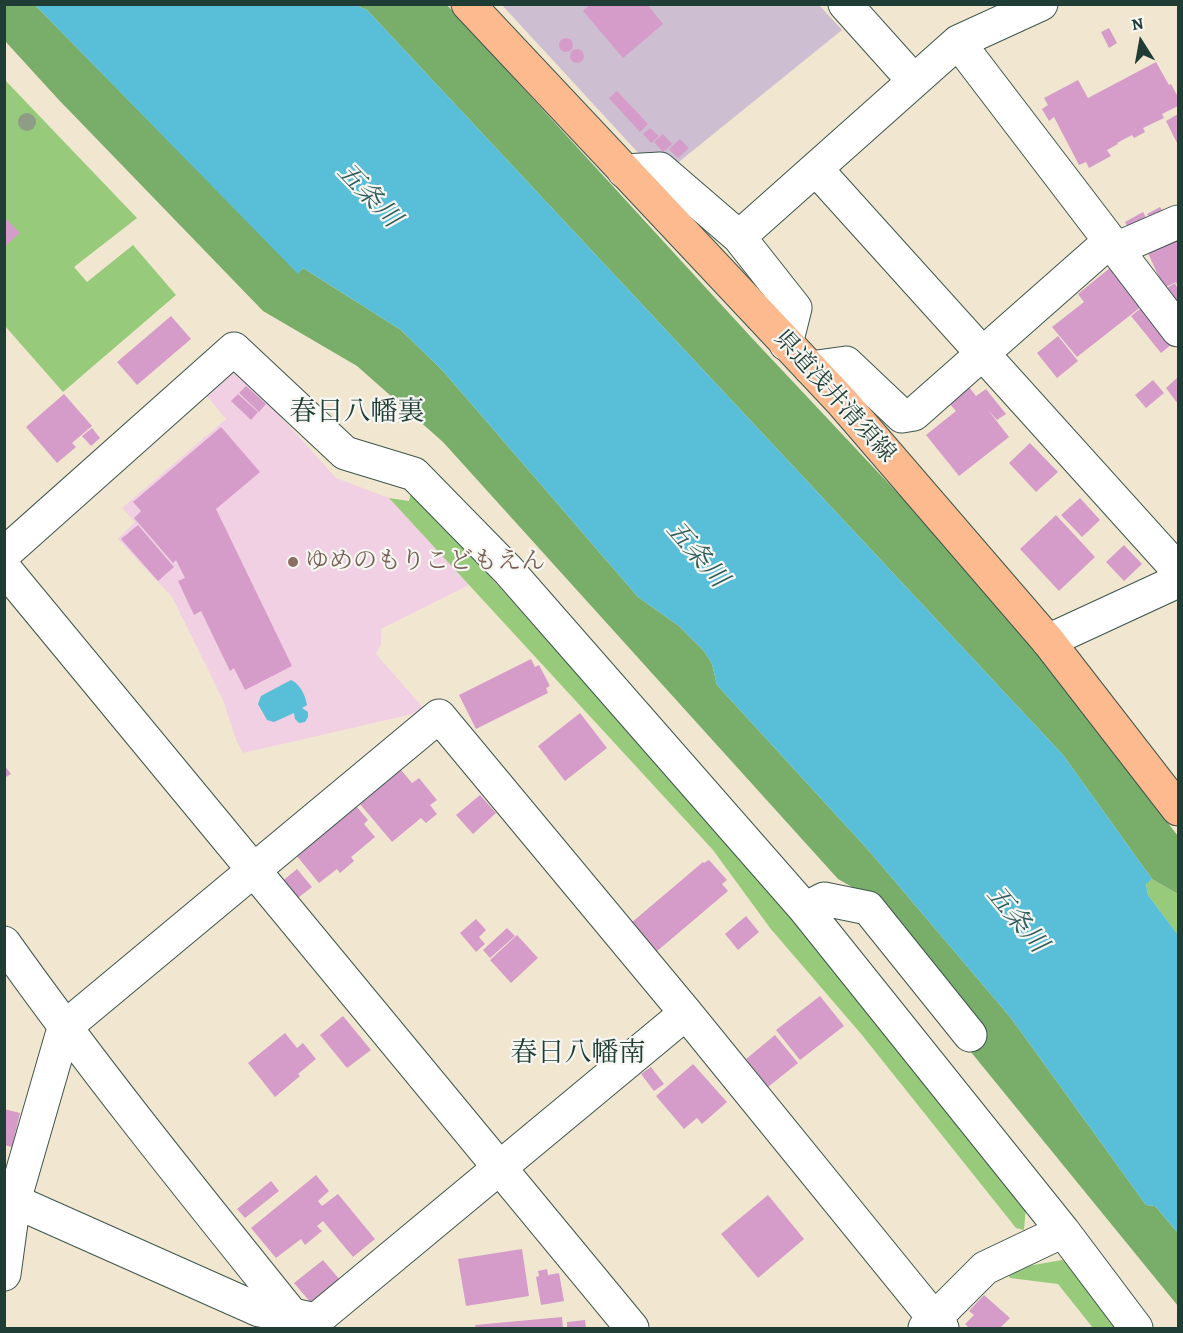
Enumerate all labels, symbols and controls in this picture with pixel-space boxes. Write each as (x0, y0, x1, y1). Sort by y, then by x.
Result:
north arrow (1111, 12, 1171, 72)
text: N (1130, 12, 1145, 36)
water label: 五条川 (330, 157, 406, 235)
street label: 県道浅井清須線 (767, 325, 901, 469)
district label: 春日八幡裏 (290, 397, 424, 429)
water label: 五条川 (659, 515, 733, 595)
place label: ゆめのもりこどもえん (305, 548, 545, 576)
marker: ゆめのもりこどもえん (286, 555, 300, 569)
water label: 五条川 (979, 880, 1053, 960)
district label: 春日八幡南 (511, 1038, 645, 1070)

